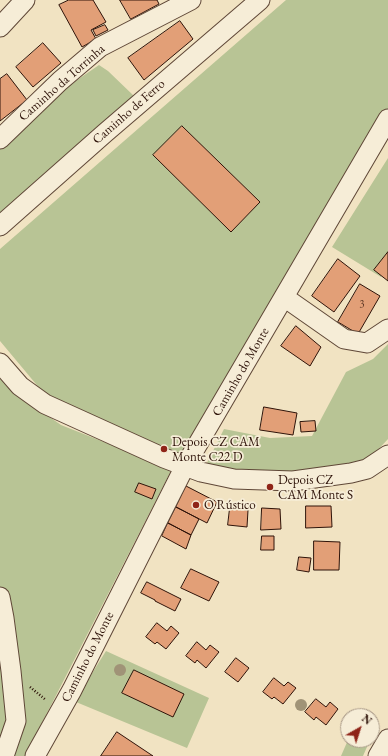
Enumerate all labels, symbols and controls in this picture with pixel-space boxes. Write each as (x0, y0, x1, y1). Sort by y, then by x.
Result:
street label: Caminho da Torrinha (16, 41, 108, 125)
street label: Caminho de Ferro (90, 76, 168, 148)
house number: 3 (359, 298, 365, 312)
street label: Caminho do Monte (209, 325, 273, 419)
place label: Depois CZ CAM Monte C22 D (172, 434, 260, 465)
marker: Depois CZ CAM Monte C22 D (159, 444, 169, 454)
place label: Depois CZ CAM Monte S (278, 472, 353, 503)
marker: Depois CZ CAM Monte S (265, 482, 275, 492)
place label: O Rústico (204, 497, 256, 513)
marker: O Rústico (191, 500, 201, 510)
street label: Caminho do Monte (58, 609, 118, 705)
north arrow (340, 708, 380, 748)
text: N (359, 711, 375, 728)

